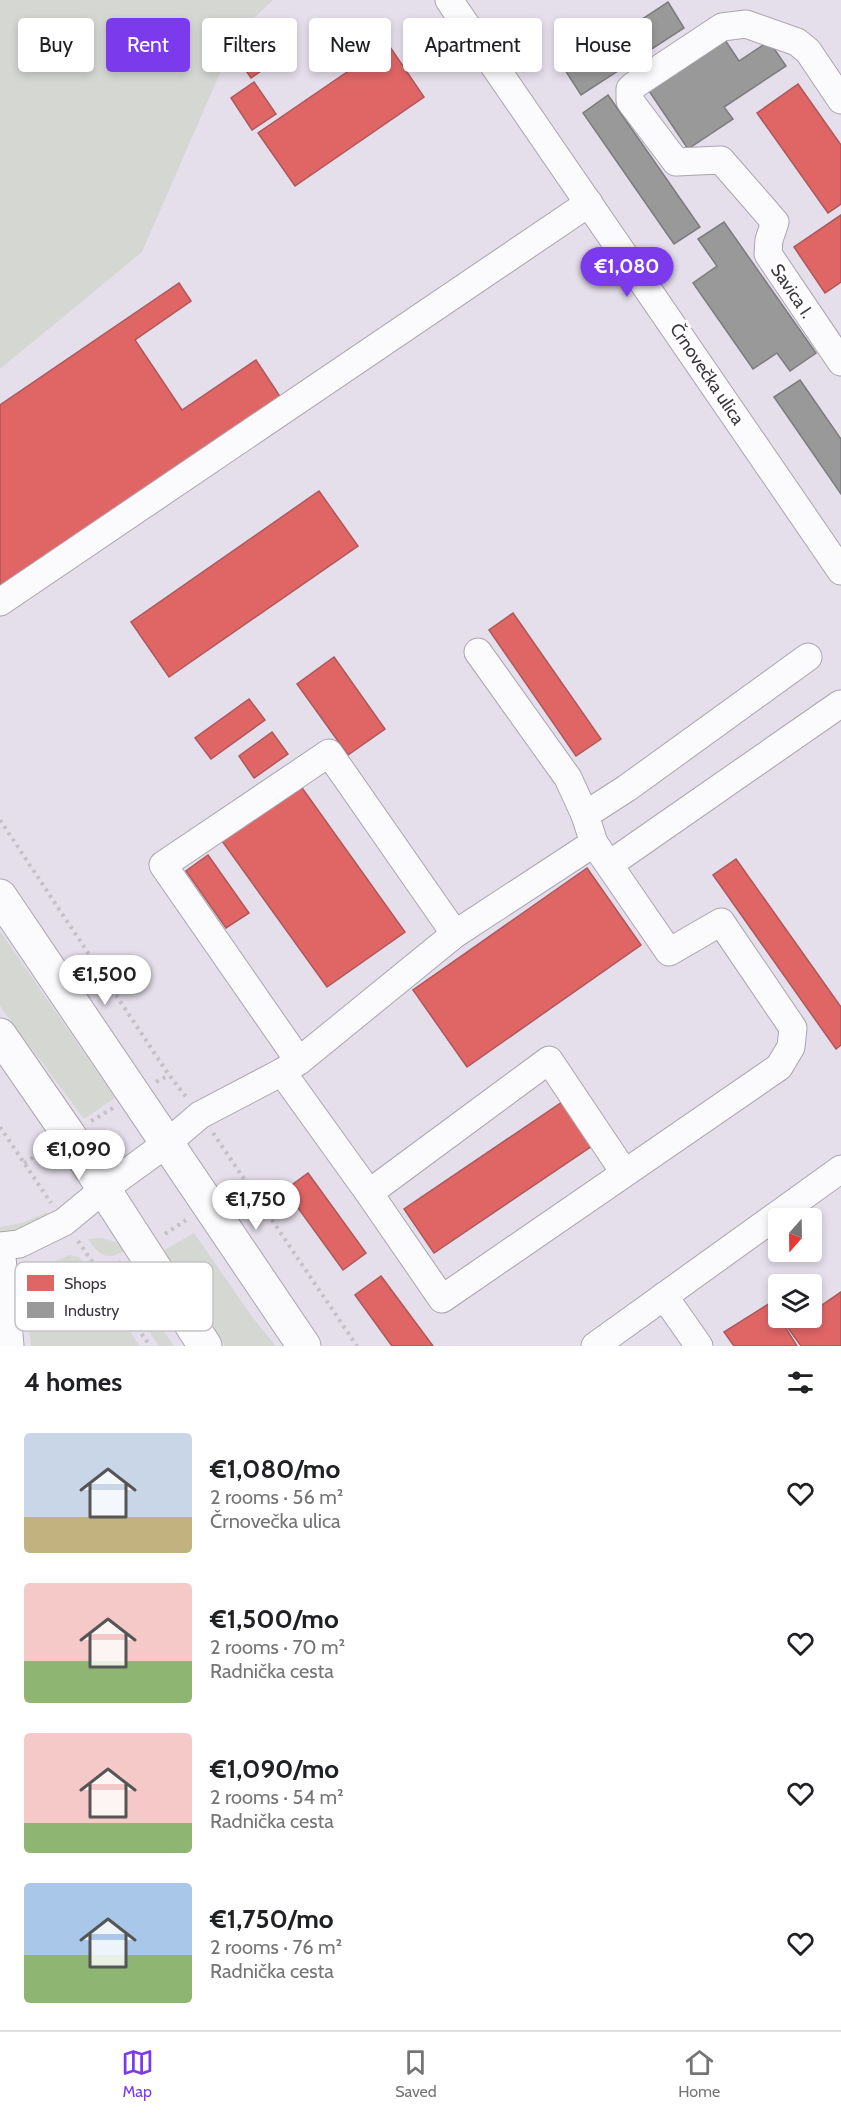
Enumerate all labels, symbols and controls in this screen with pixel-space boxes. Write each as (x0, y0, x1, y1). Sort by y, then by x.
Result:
chip: Buy (18, 18, 94, 72)
chip: Rent (106, 18, 190, 72)
chip: Filters (202, 18, 297, 72)
chip: New (309, 18, 391, 72)
chip: Apartment (403, 18, 542, 72)
chip: House (554, 18, 652, 72)
pin: €1,080 (578, 247, 676, 298)
text: €1,080 (595, 254, 659, 278)
street label: Savica I. (766, 260, 818, 322)
street label: Črnovečka ulica (665, 319, 749, 429)
pin: €1,500 (56, 955, 154, 1006)
text: €1,500 (73, 962, 137, 986)
pin: €1,090 (30, 1130, 128, 1181)
text: €1,090 (47, 1137, 111, 1161)
pin: €1,750 (207, 1180, 305, 1231)
text: €1,750 (226, 1187, 286, 1211)
north arrow (768, 1208, 822, 1262)
map controls (768, 1208, 822, 1328)
legend (15, 1262, 213, 1331)
text: Shops (64, 1274, 107, 1293)
button: layers (768, 1274, 822, 1328)
text: Industry (64, 1301, 119, 1320)
text: 4 homes (24, 1366, 122, 1398)
icon: filters (784, 1366, 817, 1399)
text: €1,080/mo (210, 1453, 340, 1485)
icon: home (72, 1457, 144, 1529)
icon: heart (784, 1477, 817, 1510)
text: 2 rooms · 56 m² (210, 1485, 343, 1509)
text: Črnovečka ulica (210, 1509, 341, 1533)
text: €1,500/mo (210, 1603, 339, 1635)
icon: home (72, 1607, 144, 1679)
icon: heart (784, 1627, 817, 1660)
text: 2 rooms · 70 m² (210, 1635, 345, 1659)
text: Radnička cesta (210, 1659, 334, 1683)
text: €1,090/mo (210, 1753, 339, 1785)
icon: home (72, 1757, 144, 1829)
icon: heart (784, 1777, 817, 1810)
text: 2 rooms · 54 m² (210, 1785, 344, 1809)
text: Radnička cesta (210, 1809, 334, 1833)
text: €1,750/mo (210, 1903, 334, 1935)
icon: home (72, 1907, 144, 1979)
icon: heart (784, 1927, 817, 1960)
text: 2 rooms · 76 m² (210, 1935, 342, 1959)
text: Radnička cesta (210, 1959, 334, 1983)
tab: Map (121, 2046, 154, 2101)
tab: Saved (395, 2046, 437, 2101)
tab: Home (678, 2046, 720, 2101)

